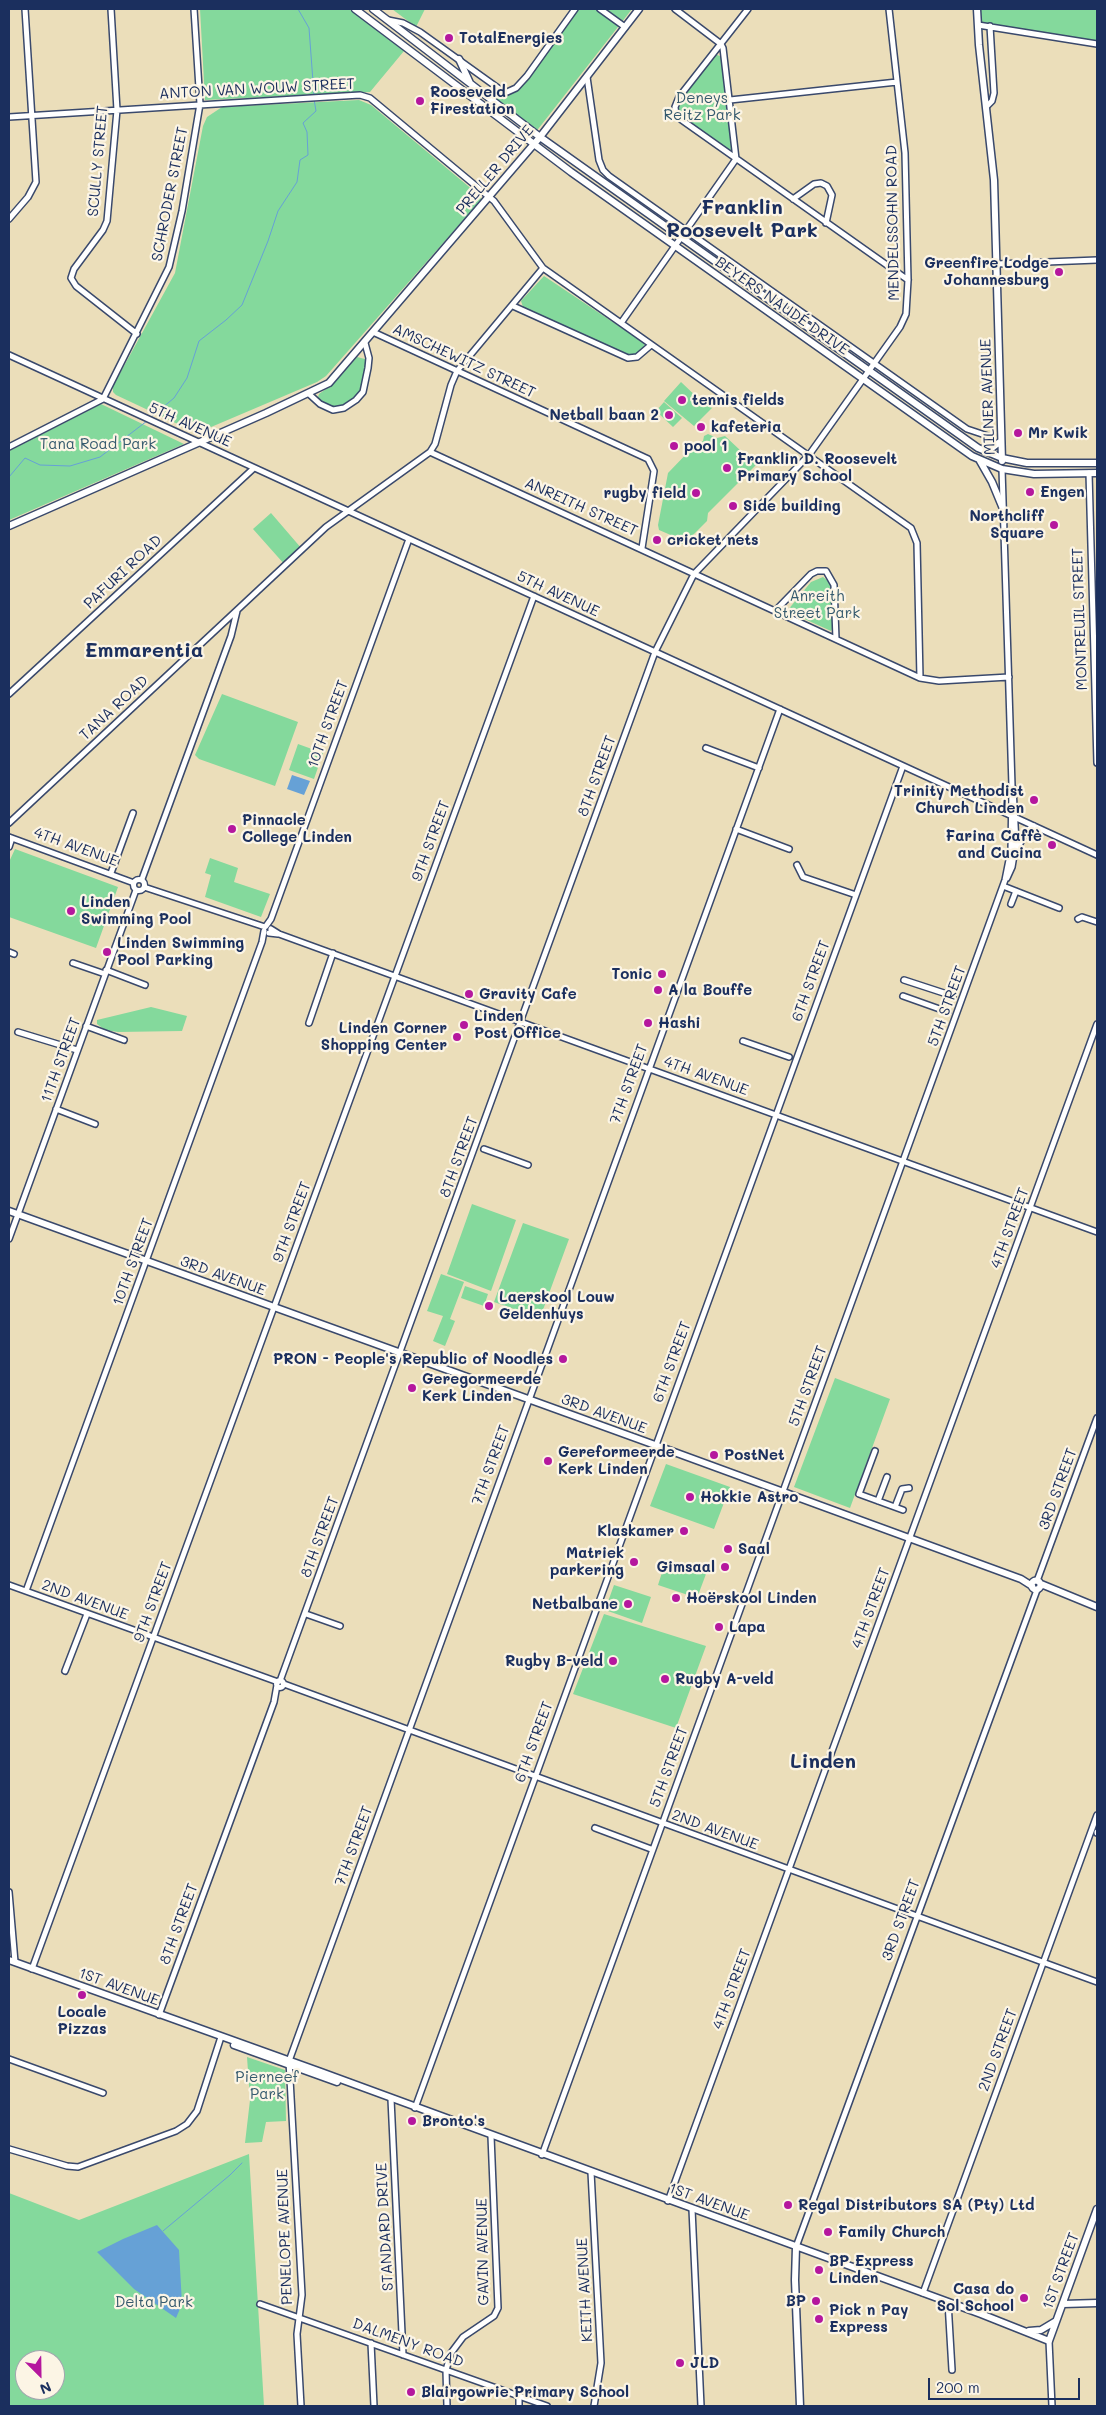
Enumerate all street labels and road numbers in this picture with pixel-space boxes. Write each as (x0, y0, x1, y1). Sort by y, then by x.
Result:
street label: ANTON VAN WOUW STREET (159, 75, 355, 103)
street label: SCULLY STREET (84, 105, 112, 217)
street label: PRELLER DRIVE (452, 122, 538, 218)
street label: SCHRODER STREET (148, 125, 192, 263)
street label: MENDELSSOHN ROAD (883, 145, 903, 301)
street label: BEYERS NAUDÉ DRIVE (712, 253, 852, 359)
street label: AMSCHEWITZ STREET (390, 320, 538, 402)
street label: MILNER AVENUE (977, 338, 999, 456)
street label: 5TH AVENUE (146, 399, 234, 451)
street label: ANREITH STREET (522, 474, 640, 540)
street label: PAFURI ROAD (80, 531, 166, 613)
street label: MONTREUIL STREET (1069, 547, 1091, 691)
street label: 5TH AVENUE (514, 567, 602, 621)
street label: TANA ROAD (76, 672, 152, 744)
street label: 10TH STREET (304, 678, 352, 770)
street label: 8TH STREET (574, 733, 620, 819)
street label: 9TH STREET (408, 798, 454, 884)
street label: 4TH AVENUE (31, 823, 121, 871)
street label: 6TH STREET (788, 938, 834, 1024)
street label: 5TH STREET (924, 963, 970, 1049)
street label: 11TH STREET (37, 1015, 85, 1105)
street label: 7TH STREET (606, 1041, 652, 1127)
street label: 4TH AVENUE (661, 1052, 751, 1100)
street label: 8TH STREET (436, 1114, 482, 1200)
street label: 9TH STREET (269, 1179, 315, 1265)
street label: 4TH STREET (987, 1185, 1033, 1271)
street label: 10TH STREET (109, 1216, 157, 1308)
street label: 3RD AVENUE (178, 1252, 268, 1300)
street label: 6TH STREET (649, 1319, 695, 1405)
street label: 5TH STREET (785, 1343, 831, 1429)
street label: 3RD AVENUE (559, 1390, 649, 1438)
street label: 7TH STREET (468, 1422, 514, 1508)
street label: 3RD STREET (1035, 1446, 1081, 1532)
street label: 8TH STREET (297, 1494, 343, 1580)
street label: 9TH STREET (130, 1559, 176, 1645)
street label: 4TH STREET (848, 1565, 894, 1651)
street label: 2ND AVENUE (39, 1576, 131, 1624)
street label: 6TH STREET (511, 1699, 557, 1785)
street label: 5TH STREET (646, 1724, 692, 1810)
street label: 7TH STREET (331, 1803, 377, 1889)
street label: 2ND AVENUE (669, 1806, 761, 1854)
street label: 3RD STREET (878, 1877, 924, 1963)
street label: 8TH STREET (156, 1881, 202, 1967)
street label: 4TH STREET (709, 1946, 755, 2032)
street label: 1ST AVENUE (76, 1964, 162, 2010)
street label: 2ND STREET (975, 2006, 1021, 2094)
street label: STANDARD DRIVE (373, 2162, 397, 2292)
street label: PENELOPE AVENUE (274, 2169, 296, 2305)
street label: 1ST AVENUE (666, 2179, 752, 2225)
street label: GAVIN AVENUE (473, 2198, 493, 2306)
street label: 1ST STREET (1039, 2230, 1083, 2312)
street label: KEITH AVENUE (573, 2238, 597, 2342)
street label: DALMENY ROAD (350, 2315, 466, 2371)

